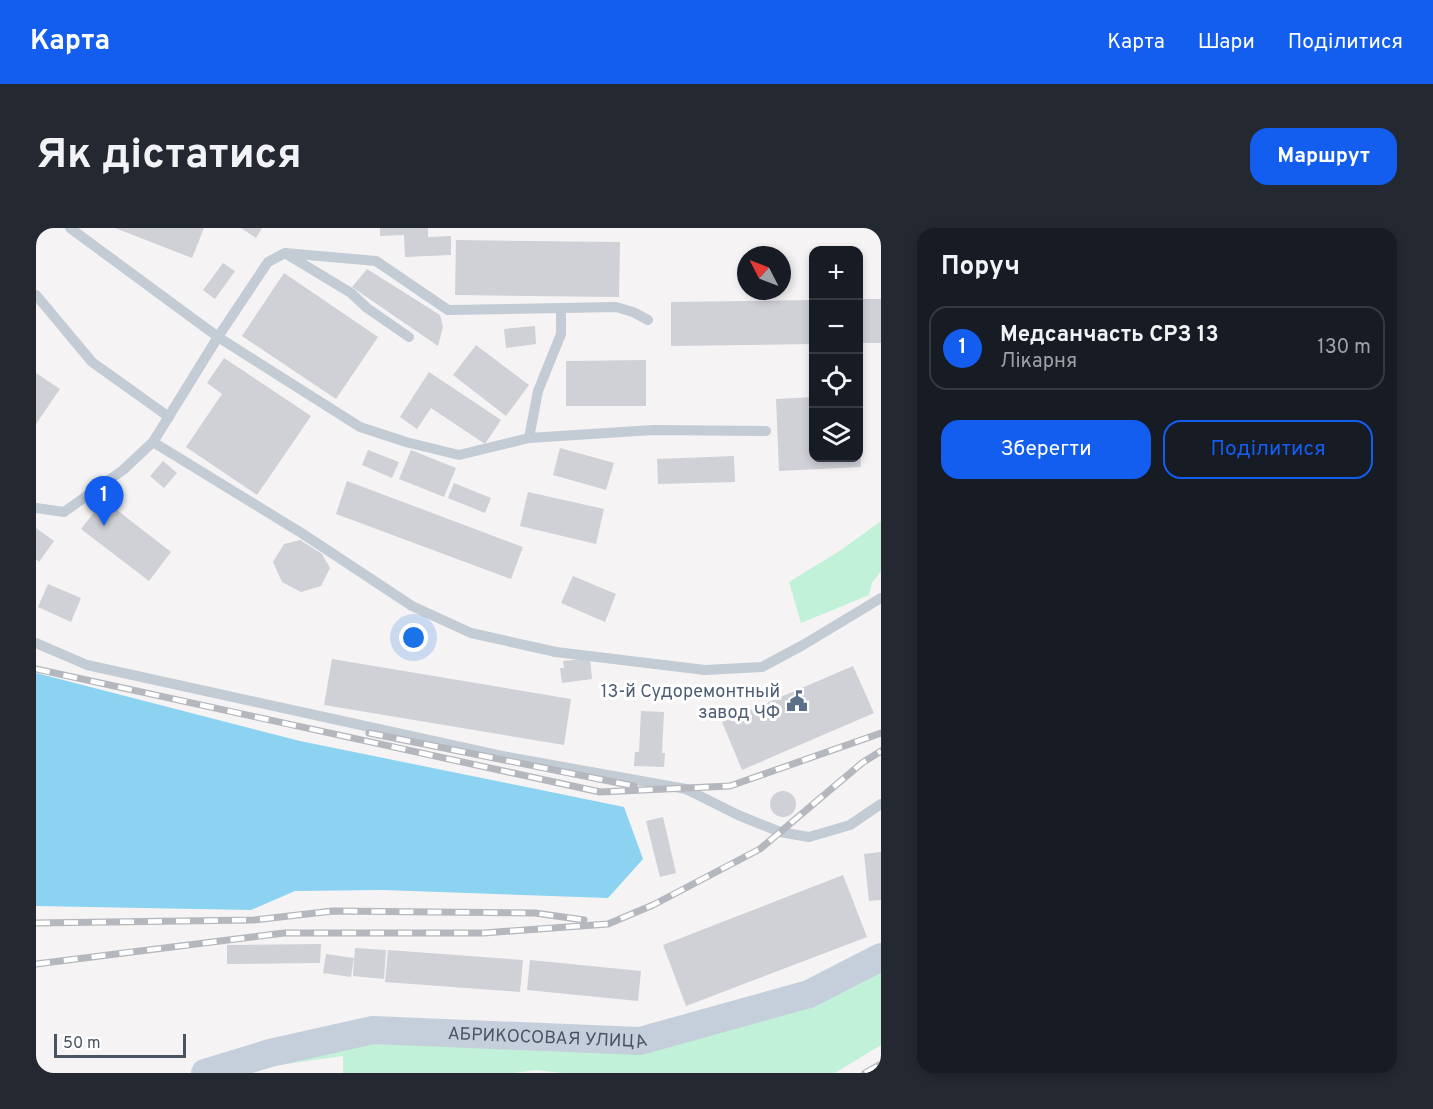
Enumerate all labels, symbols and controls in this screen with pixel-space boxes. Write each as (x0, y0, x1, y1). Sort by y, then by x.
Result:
text: Карта (30, 24, 110, 60)
text: Карта (1107, 29, 1165, 56)
text: Шари (1198, 29, 1255, 56)
text: Поділитися (1288, 29, 1403, 56)
button: Маршрут (1250, 128, 1397, 185)
text: Як дістатися (36, 130, 302, 183)
north arrow (737, 246, 791, 300)
map controls (809, 246, 863, 462)
button: + (809, 246, 863, 300)
text: Поруч (941, 251, 1020, 284)
button: − (809, 300, 863, 354)
text: Медсанчасть СРЗ 13 (1000, 322, 1219, 349)
text: 1 (959, 335, 967, 361)
text: 130 m (1317, 335, 1371, 361)
text: Лікарня (1000, 349, 1077, 375)
button: locate (809, 354, 863, 408)
button: layers (809, 408, 863, 462)
button: Зберегти (941, 420, 1151, 479)
button: Поділитися (1163, 420, 1373, 479)
pin: 1 (84, 476, 124, 526)
your location (399, 623, 428, 652)
place label: 13-й Судоремонтный завод ЧФ (601, 681, 780, 725)
public building icon: 13-й Судоремонтный завод ЧФ (785, 689, 809, 713)
street label: АБРИКОСОВАЯ УЛИЦА (447, 1023, 650, 1055)
scale bar (54, 1031, 186, 1058)
text: 50 m (63, 1034, 101, 1054)

